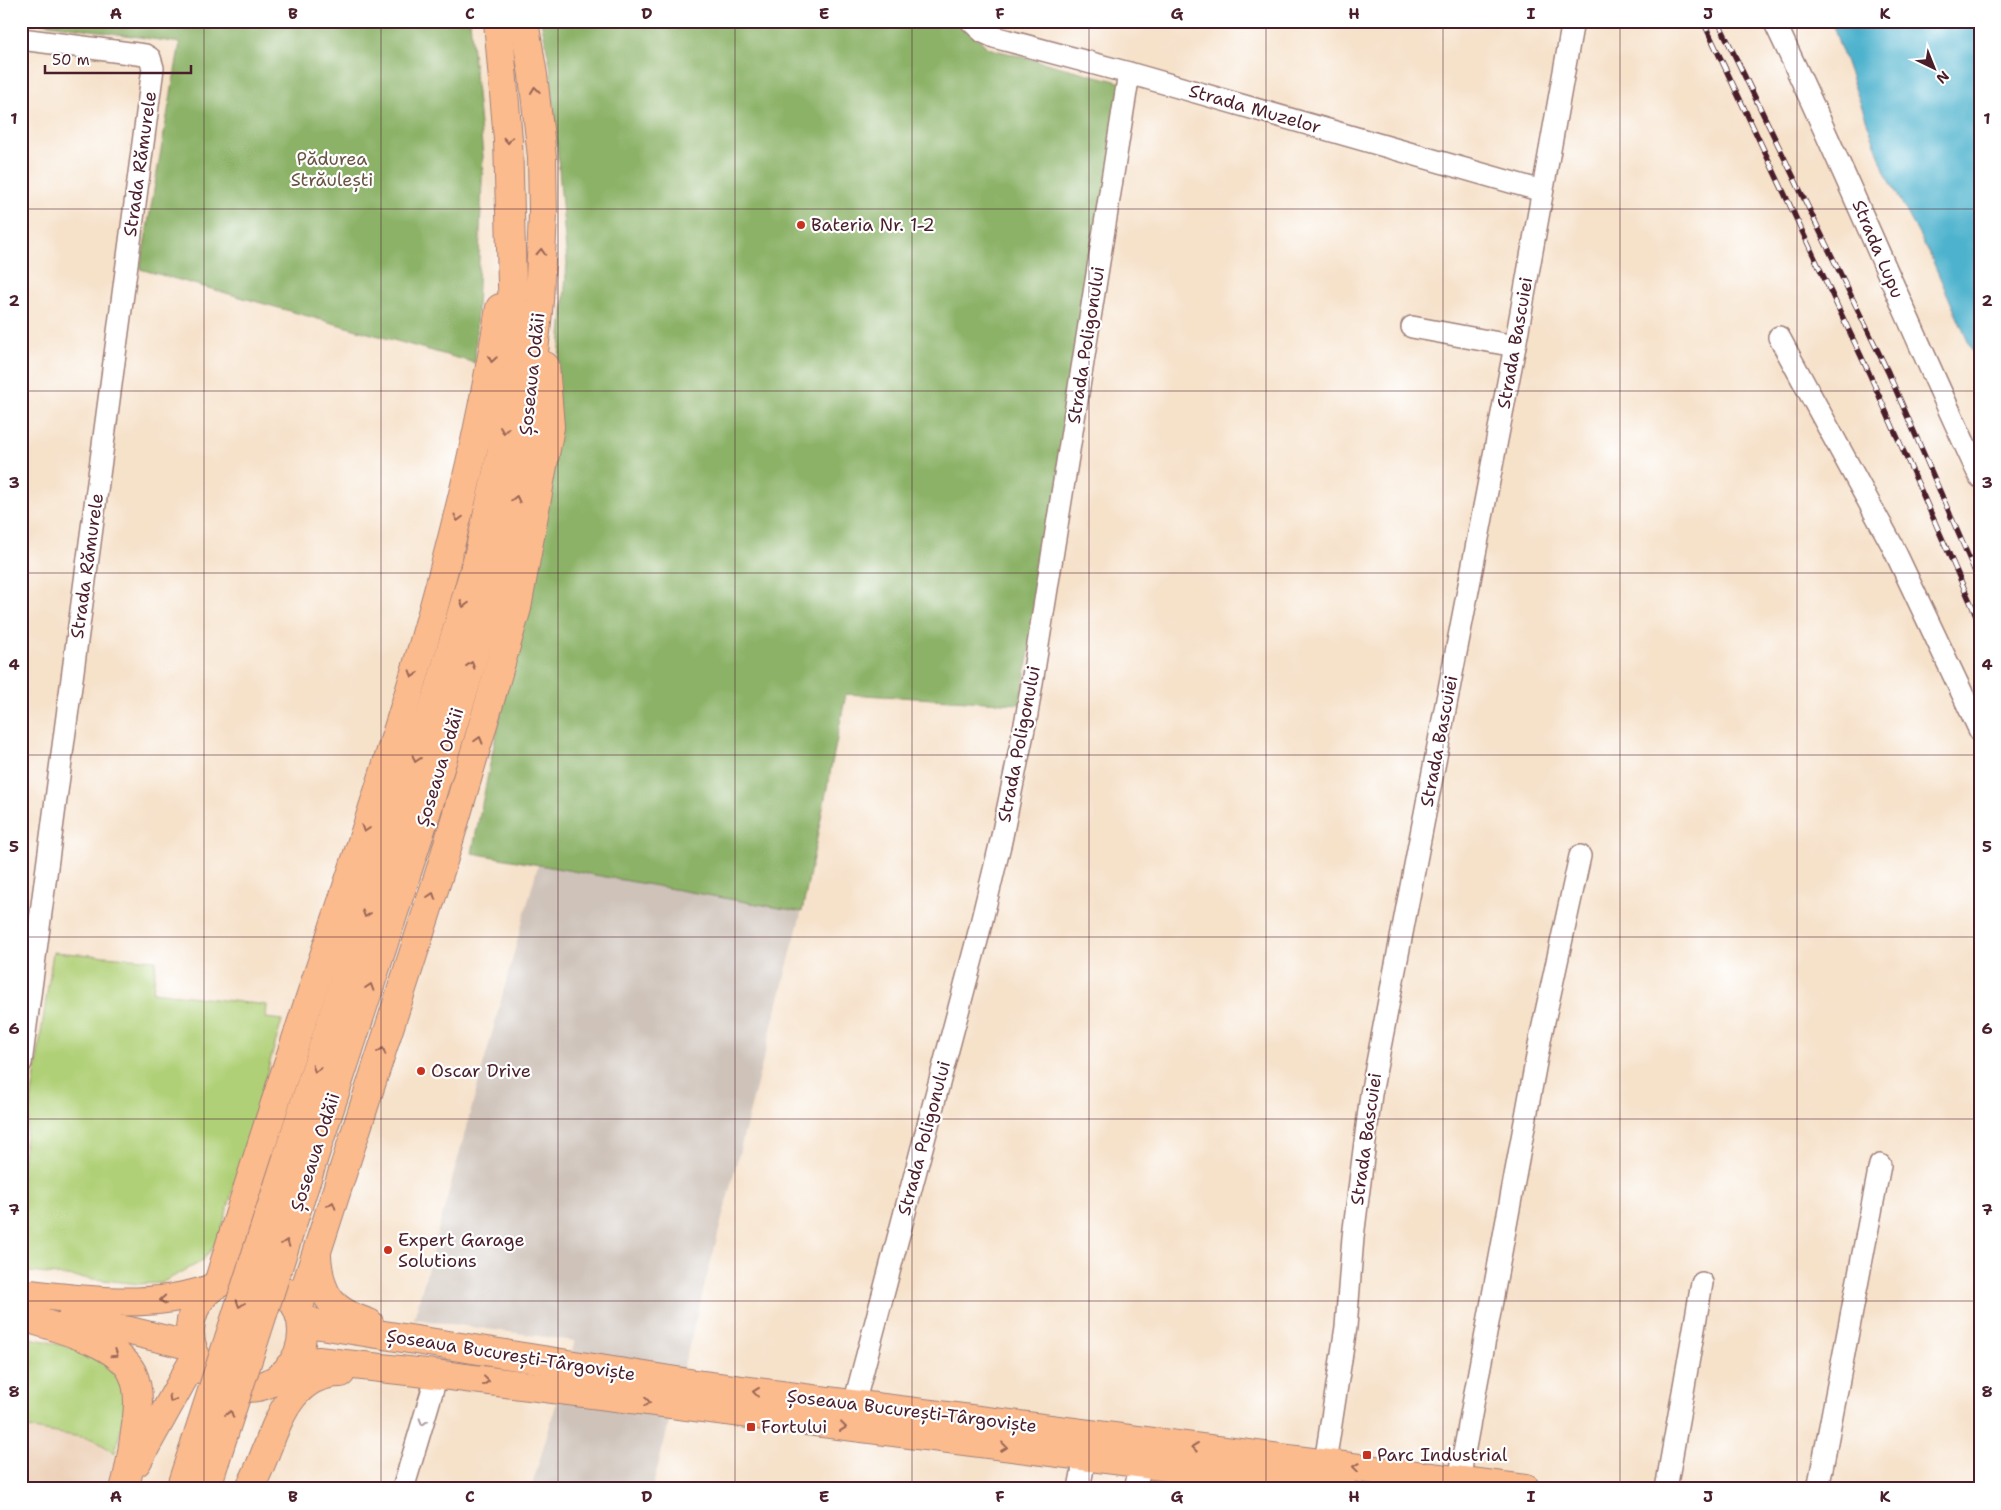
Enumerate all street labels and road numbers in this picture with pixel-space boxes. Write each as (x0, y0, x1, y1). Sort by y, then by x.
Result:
street label: Strada Muzelor (1186, 79, 1324, 139)
street label: Strada Rămurele (118, 90, 162, 238)
street label: Strada Lupu (1847, 196, 1909, 302)
street label: Strada Poligonului (1062, 265, 1110, 425)
street label: Strada Bascuiei (1492, 275, 1538, 411)
street label: Șoseaua Odăii (514, 311, 550, 437)
street label: Strada Rămurele (65, 492, 109, 640)
street label: Strada Poligonului (992, 664, 1046, 824)
street label: Strada Bascuiei (1414, 673, 1464, 809)
street label: Șoseaua Odăii (410, 704, 470, 830)
street label: Strada Poligonului (892, 1058, 956, 1218)
street label: Strada Bascuiei (1345, 1071, 1387, 1207)
street label: Șoseaua Odăii (285, 1090, 345, 1214)
street label: Șoseaua București-Târgoviște (385, 1323, 637, 1387)
street label: Șoseaua București-Târgoviște (786, 1384, 1038, 1438)

